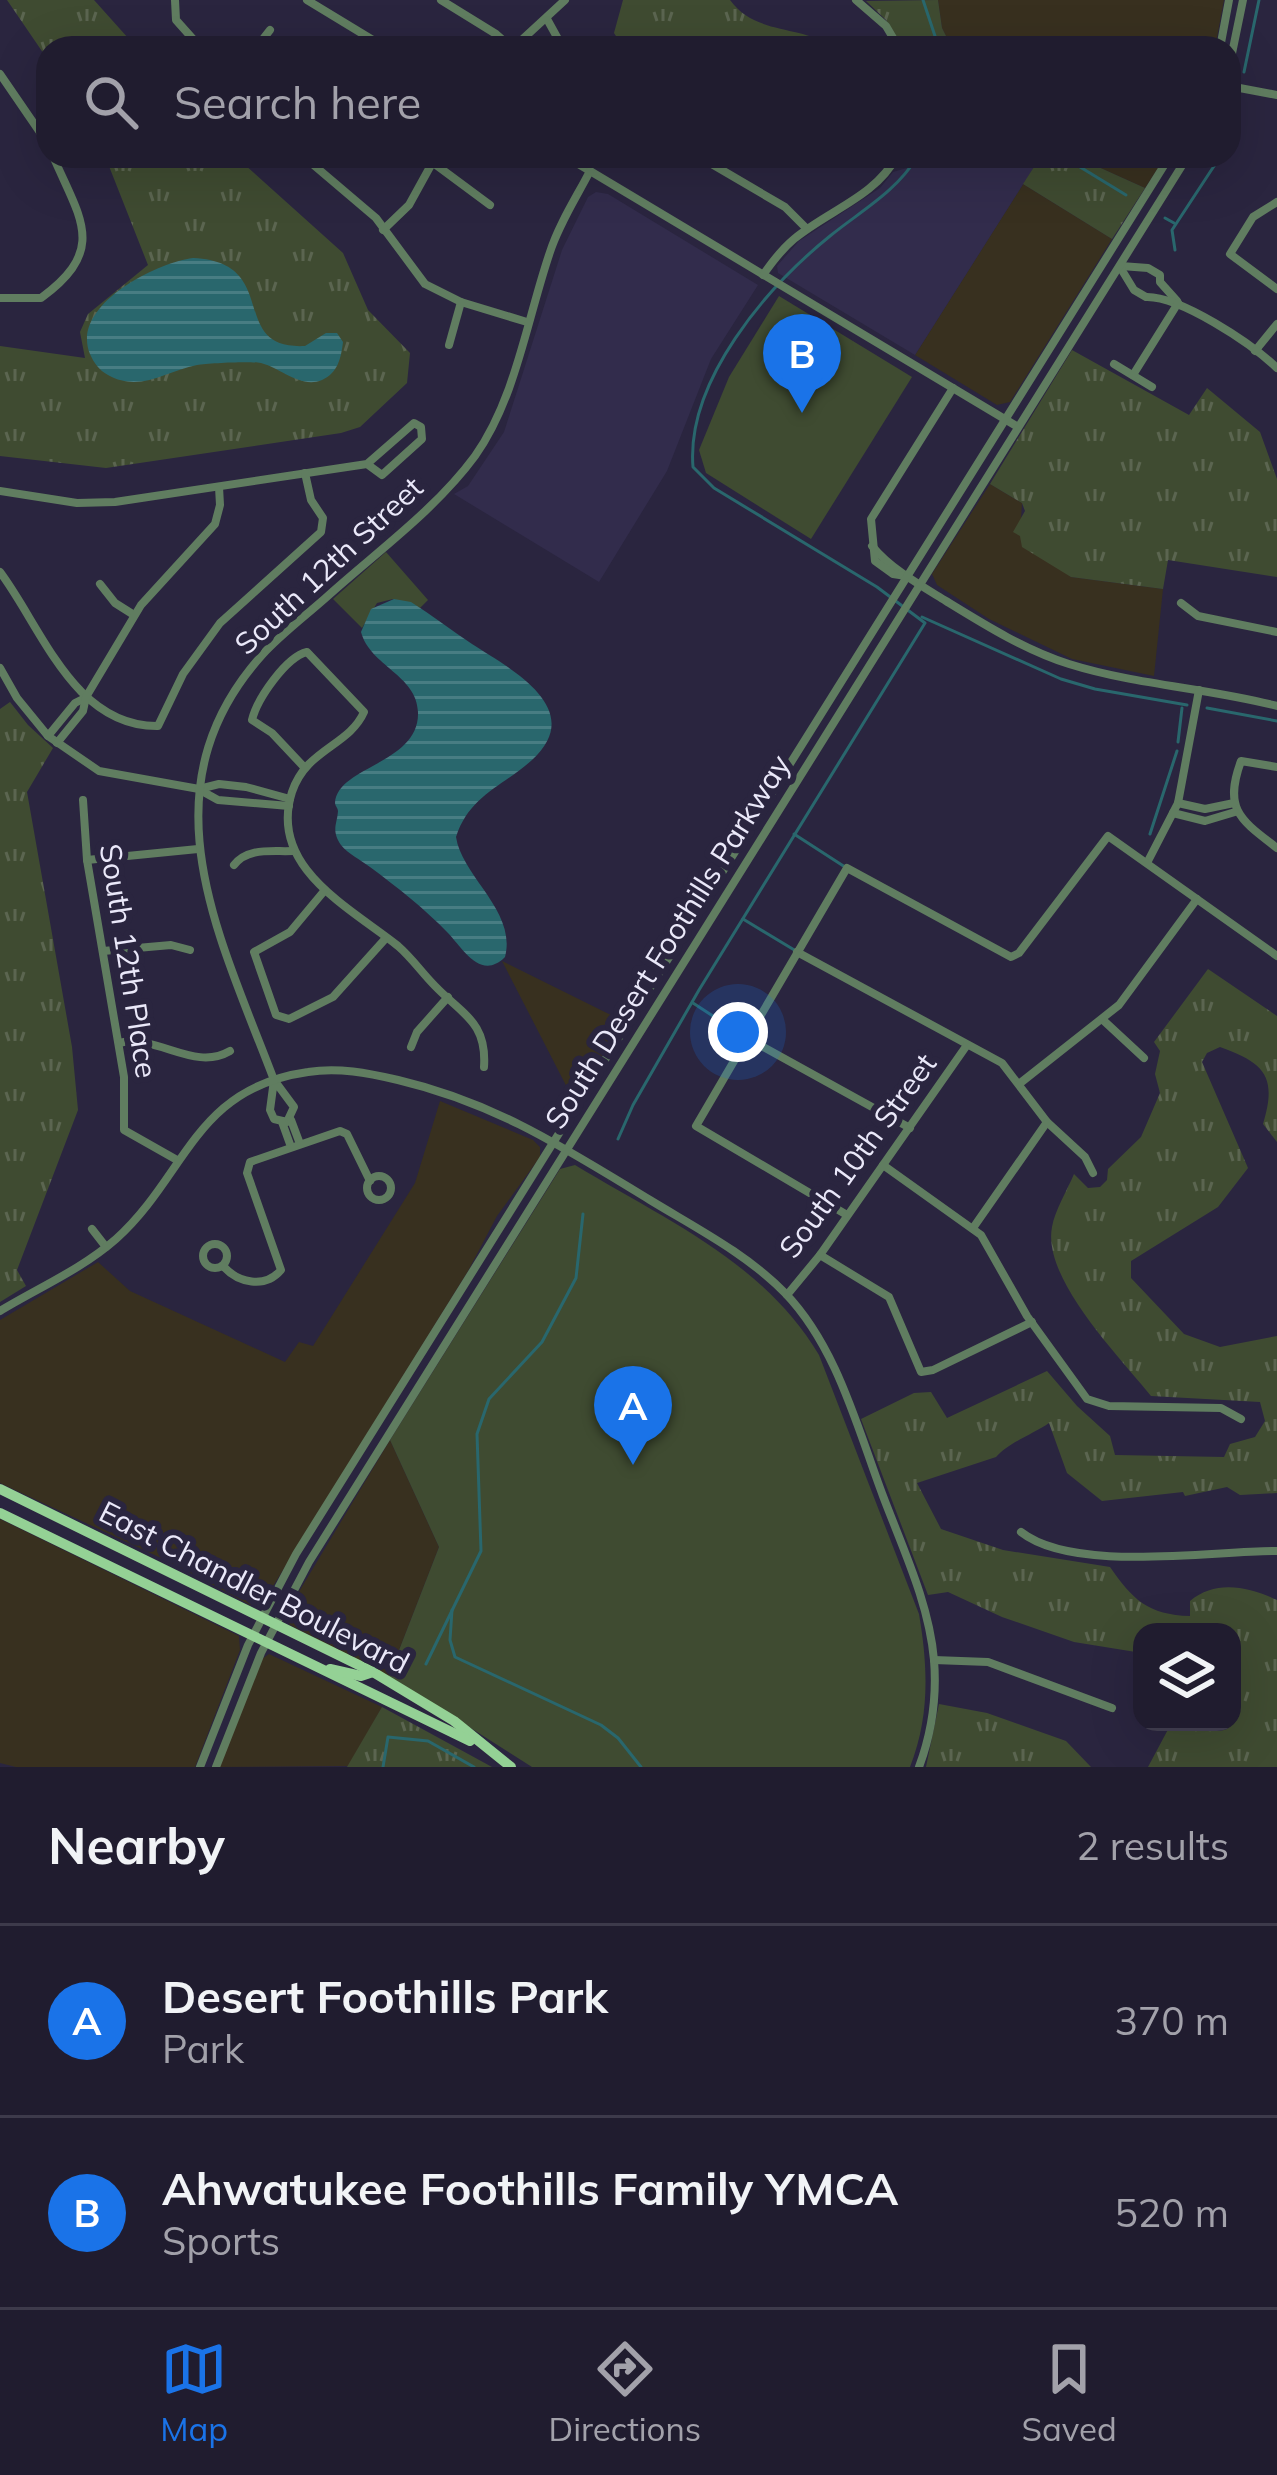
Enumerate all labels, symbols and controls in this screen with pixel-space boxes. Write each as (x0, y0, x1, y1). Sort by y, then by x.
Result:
search box (36, 36, 1241, 168)
icon: search (78, 69, 144, 135)
text: Search here (174, 74, 421, 130)
pin: B (763, 314, 841, 413)
street label: South 12th Street (226, 468, 430, 662)
street label: South Desert Foothills Parkway (536, 747, 798, 1135)
street label: South 12th Place (92, 841, 166, 1081)
your location (708, 1002, 768, 1062)
street label: South 10th Street (770, 1046, 944, 1265)
pin: A (594, 1366, 672, 1465)
street label: East Chandler Boulevard (93, 1492, 416, 1682)
map controls (1133, 1623, 1241, 1731)
button: layers (1133, 1623, 1241, 1731)
text: Nearby (48, 1813, 225, 1877)
text: 2 results (1076, 1821, 1229, 1870)
text: Desert Foothills Park (162, 1968, 608, 2024)
text: A (72, 1996, 102, 2045)
text: 370 m (1114, 1996, 1229, 2045)
text: Park (162, 2024, 244, 2073)
text: Ahwatukee Foothills Family YMCA (162, 2160, 898, 2216)
text: B (74, 2188, 100, 2237)
text: 520 m (1114, 2188, 1229, 2237)
text: Sports (162, 2216, 280, 2265)
tab: Map (160, 2336, 228, 2449)
tab: Directions (549, 2336, 701, 2449)
tab: Saved (1022, 2336, 1117, 2449)

